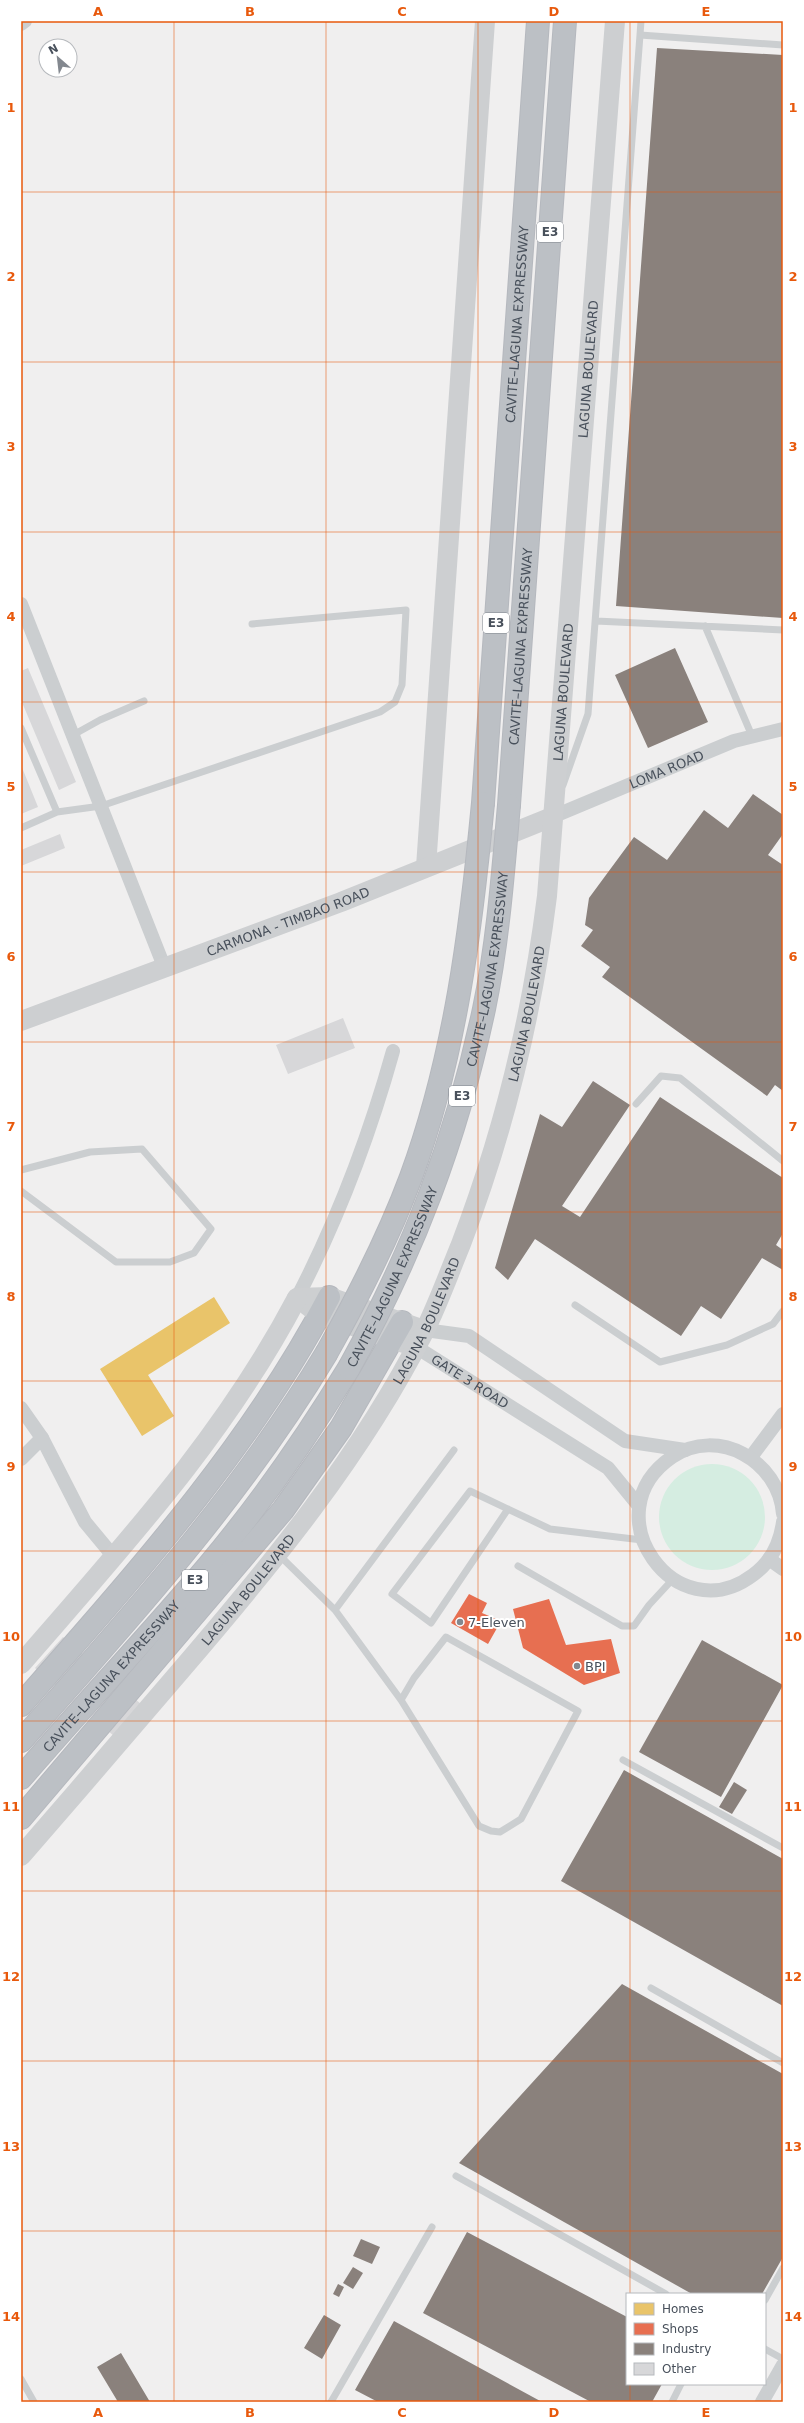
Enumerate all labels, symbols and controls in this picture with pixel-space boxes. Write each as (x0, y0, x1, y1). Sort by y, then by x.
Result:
text: A (93, 4, 103, 19)
text: B (245, 4, 255, 19)
text: C (397, 4, 407, 19)
text: D (549, 4, 560, 19)
text: E (702, 4, 710, 19)
north arrow (38, 38, 78, 78)
text: N (46, 42, 61, 58)
text: 1 (6, 100, 16, 115)
text: 1 (788, 100, 798, 115)
road number: E3 (537, 222, 563, 242)
street label: CAVITE–LAGUNA EXPRESSWAY (502, 225, 531, 423)
text: 2 (6, 269, 16, 284)
text: 2 (788, 269, 798, 284)
street label: LAGUNA BOULEVARD (575, 299, 601, 439)
text: 3 (6, 439, 16, 454)
text: 3 (788, 439, 798, 454)
street label: CAVITE–LAGUNA EXPRESSWAY (506, 547, 535, 746)
text: 4 (6, 609, 16, 624)
text: 4 (788, 609, 798, 624)
road number: E3 (483, 613, 509, 633)
street label: LAGUNA BOULEVARD (550, 622, 576, 762)
street label: LOMA ROAD (627, 747, 706, 791)
text: 5 (6, 779, 16, 794)
text: 5 (788, 779, 798, 794)
street label: CAVITE–LAGUNA EXPRESSWAY (463, 871, 511, 1068)
street label: CARMONA - TIMBAO ROAD (204, 884, 372, 959)
street label: LAGUNA BOULEVARD (505, 945, 547, 1083)
text: 6 (6, 949, 16, 964)
text: 6 (788, 949, 798, 964)
road number: E3 (449, 1086, 475, 1106)
text: 7 (6, 1119, 16, 1134)
text: 7 (788, 1119, 798, 1134)
street label: CAVITE–LAGUNA EXPRESSWAY (343, 1184, 440, 1370)
street label: LAGUNA BOULEVARD (390, 1255, 462, 1387)
text: 8 (6, 1289, 16, 1304)
text: 8 (788, 1289, 798, 1304)
street label: GATE 3 ROAD (429, 1351, 512, 1411)
text: 9 (6, 1459, 16, 1474)
text: 9 (788, 1459, 798, 1474)
street label: LAGUNA BOULEVARD (198, 1531, 298, 1648)
road number: E3 (182, 1570, 208, 1590)
street label: CAVITE–LAGUNA EXPRESSWAY (40, 1597, 183, 1755)
place label: 7-Eleven (468, 1615, 525, 1630)
marker: 7-Eleven (455, 1617, 465, 1627)
text: 10 (2, 1629, 20, 1644)
text: 10 (784, 1629, 802, 1644)
place label: BPI (585, 1659, 606, 1674)
marker: BPI (572, 1661, 582, 1671)
text: 11 (2, 1799, 20, 1814)
text: 11 (784, 1799, 802, 1814)
text: 12 (2, 1969, 20, 1984)
text: 12 (784, 1969, 802, 1984)
text: 13 (2, 2139, 20, 2154)
text: 13 (784, 2139, 802, 2154)
legend (626, 2293, 766, 2385)
text: Homes (662, 2302, 704, 2316)
text: 14 (2, 2309, 20, 2324)
text: 14 (784, 2309, 802, 2324)
text: Shops (662, 2322, 698, 2336)
text: Industry (662, 2342, 711, 2356)
text: Other (662, 2362, 696, 2376)
text: A (93, 2405, 103, 2420)
text: B (245, 2405, 255, 2420)
text: C (397, 2405, 407, 2420)
text: D (549, 2405, 560, 2420)
text: E (702, 2405, 710, 2420)

